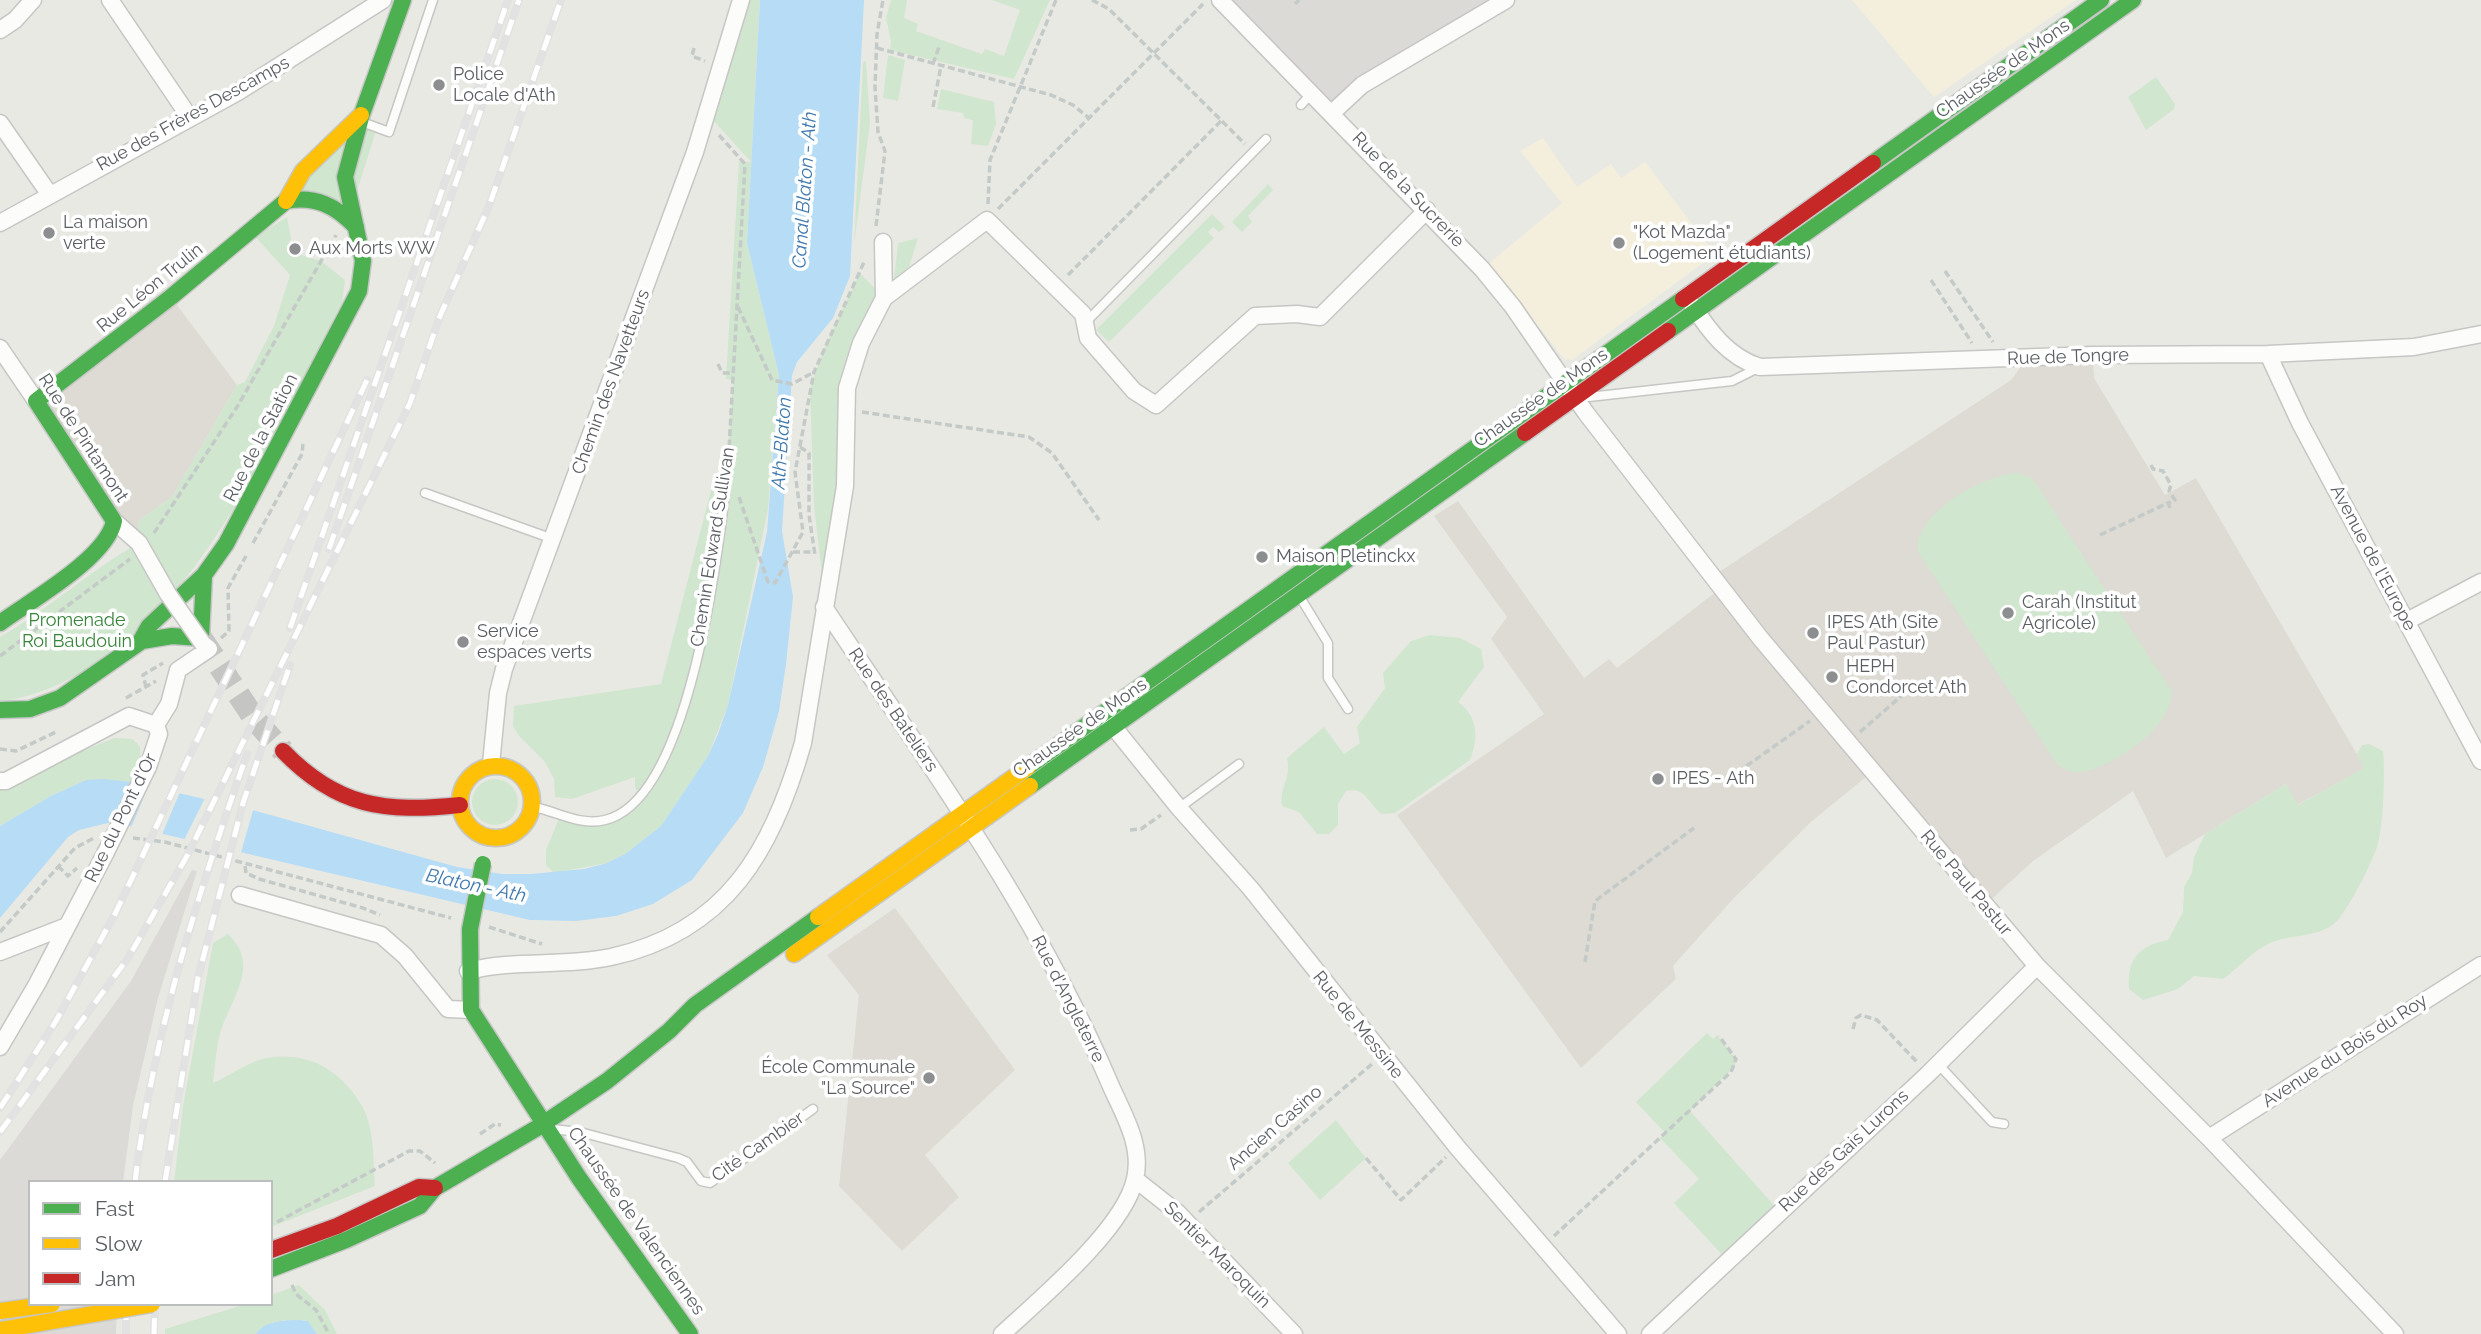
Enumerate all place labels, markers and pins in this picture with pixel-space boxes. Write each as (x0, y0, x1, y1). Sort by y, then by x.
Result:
place label: Police Locale d'Ath (453, 64, 556, 106)
marker: Police Locale d'Ath (431, 77, 447, 93)
place label: La maison verte (63, 212, 148, 255)
place label: "Kot Mazda" (Logement étudiants) (1633, 222, 1811, 264)
marker: La maison verte (41, 225, 57, 241)
marker: "Kot Mazda" (Logement étudiants) (1611, 235, 1627, 251)
place label: Aux Morts WW (309, 238, 435, 260)
marker: Aux Morts WW (287, 241, 303, 257)
place label: Maison Pletinckx (1276, 546, 1415, 568)
marker: Maison Pletinckx (1254, 549, 1270, 565)
place label: Carah (Institut Agricole) (2022, 592, 2137, 634)
marker: Carah (Institut Agricole) (2000, 605, 2016, 621)
place label: IPES Ath (Site Paul Pastur) (1827, 612, 1938, 654)
place label: Service espaces verts (477, 621, 592, 664)
marker: IPES Ath (Site Paul Pastur) (1805, 625, 1821, 641)
marker: Service espaces verts (455, 634, 471, 650)
place label: HEPH Condorcet Ath (1846, 656, 1967, 698)
marker: HEPH Condorcet Ath (1824, 669, 1840, 685)
place label: IPES - Ath (1672, 768, 1755, 790)
marker: IPES - Ath (1650, 771, 1666, 787)
place label: École Communale "La Source" (761, 1057, 915, 1100)
marker: École Communale "La Source" (921, 1070, 937, 1086)

